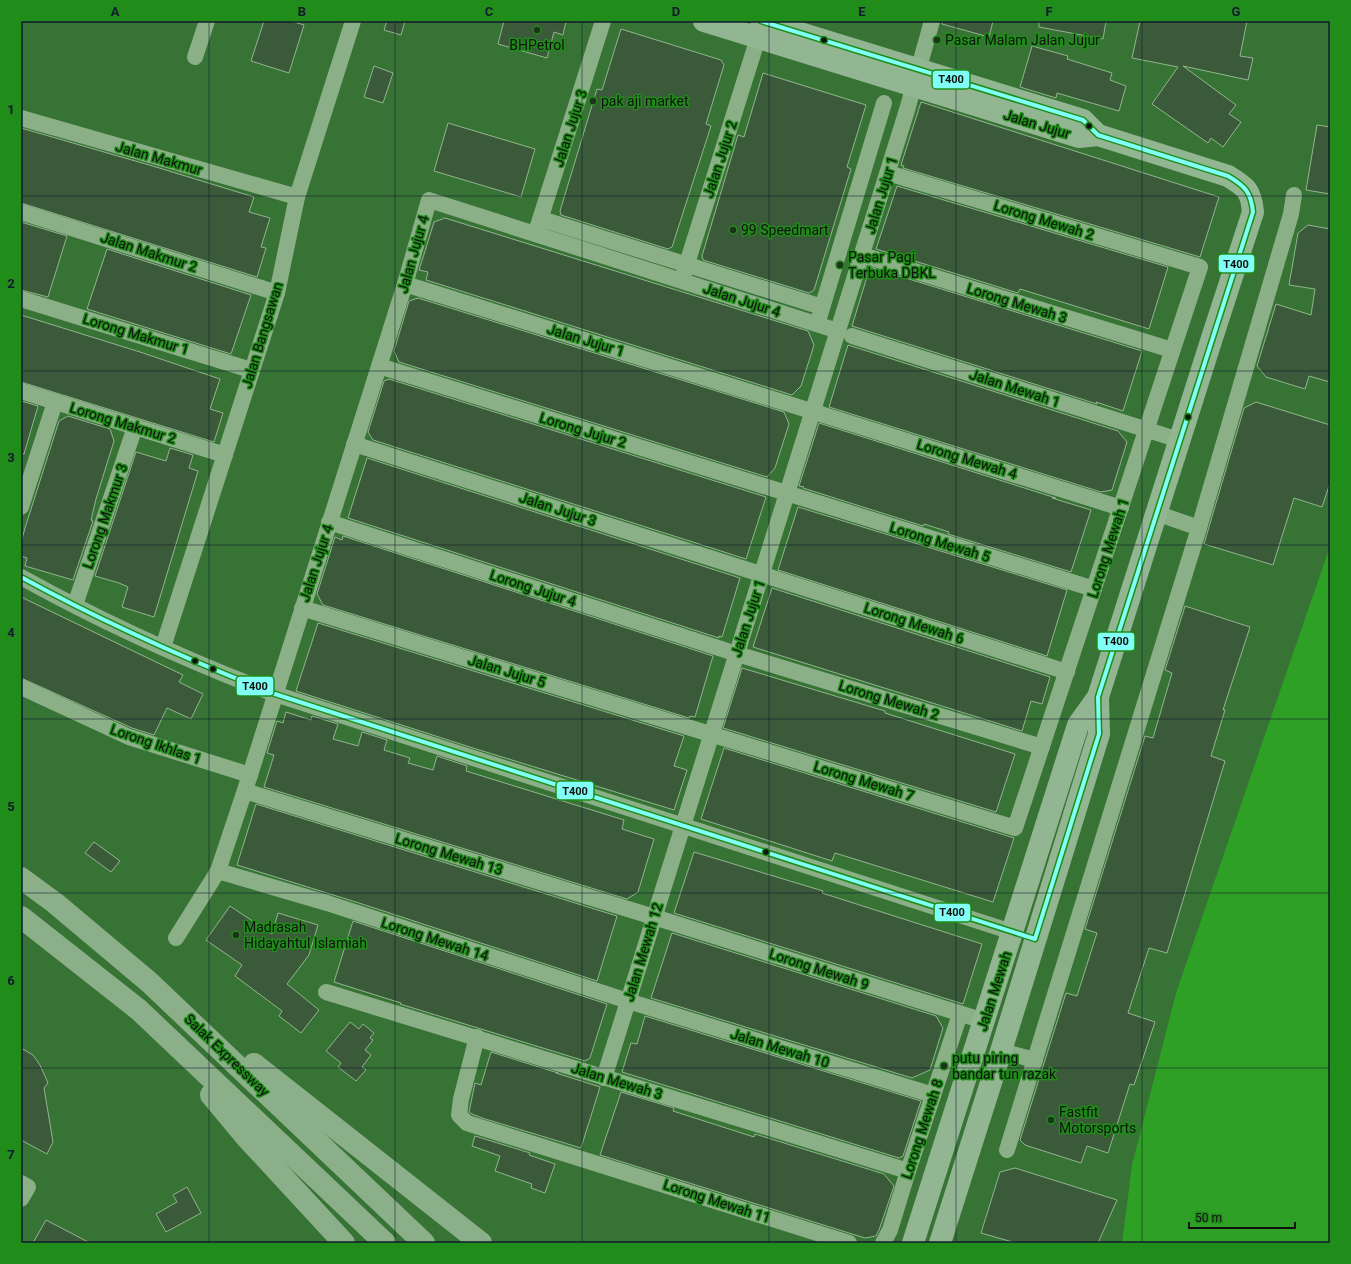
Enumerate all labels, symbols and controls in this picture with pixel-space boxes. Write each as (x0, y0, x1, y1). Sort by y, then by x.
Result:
text: A (111, 4, 120, 19)
text: B (298, 4, 306, 19)
text: C (485, 4, 494, 19)
text: D (672, 4, 680, 19)
text: E (858, 4, 866, 19)
text: F (1045, 4, 1053, 19)
text: G (1232, 4, 1241, 19)
marker: BHPetrol (532, 25, 542, 35)
place label: Pasar Malam Jalan Jujur (945, 32, 1100, 48)
unlabelled marker (819, 35, 829, 45)
marker: Pasar Malam Jalan Jujur (932, 35, 942, 45)
place label: BHPetrol (509, 37, 565, 53)
line badge: T400 (932, 70, 970, 89)
text: T400 (938, 73, 964, 86)
street label: Jalan Jujur 3 (550, 87, 590, 169)
place label: pak aji market (601, 93, 689, 109)
marker: pak aji market (588, 96, 598, 106)
text: 1 (7, 102, 15, 117)
street label: Jalan Jujur (1002, 106, 1072, 142)
street label: Jalan Jujur 2 (700, 118, 740, 200)
unlabelled marker (1084, 121, 1094, 131)
street label: Jalan Makmur (114, 138, 204, 178)
street label: Jalan Jujur 1 (862, 154, 900, 236)
street label: Lorong Mewah 2 (992, 197, 1096, 243)
street label: Jalan Jujur 4 (394, 213, 432, 295)
place label: 99 Speedmart (741, 222, 829, 238)
marker: 99 Speedmart (728, 225, 738, 235)
street label: Jalan Makmur 2 (99, 229, 199, 275)
place label: Pasar Pagi Terbuka DBKL (848, 249, 936, 281)
line badge: T400 (1218, 254, 1255, 273)
text: T400 (1223, 258, 1249, 271)
marker: Pasar Pagi Terbuka DBKL (835, 260, 845, 270)
text: 2 (7, 276, 15, 291)
street label: Jalan Bangsawan (238, 280, 286, 390)
street label: Jalan Jujur 4 (701, 280, 783, 320)
street label: Lorong Mewah 3 (965, 280, 1069, 326)
street label: Lorong Makmur 1 (81, 310, 191, 358)
street label: Jalan Jujur 1 (545, 321, 627, 359)
street label: Jalan Mewah 1 (968, 366, 1062, 410)
street label: Lorong Makmur 2 (68, 399, 178, 447)
street label: Lorong Jujur 2 (538, 409, 628, 451)
unlabelled marker (1183, 412, 1193, 422)
street label: Lorong Mewah 4 (915, 436, 1019, 482)
text: 3 (7, 450, 15, 465)
street label: Lorong Makmur 3 (79, 461, 131, 571)
street label: Jalan Jujur 3 (517, 489, 599, 529)
street label: Lorong Mewah 1 (1084, 496, 1132, 600)
street label: Lorong Mewah 5 (888, 519, 992, 565)
street label: Jalan Jujur 4 (296, 522, 336, 604)
street label: Lorong Jujur 4 (488, 567, 578, 610)
street label: Jalan Jujur 1 (728, 577, 768, 659)
street label: Lorong Mewah 6 (862, 599, 966, 647)
text: 4 (7, 625, 15, 640)
line badge: T400 (1097, 632, 1135, 651)
text: T400 (1103, 635, 1129, 648)
street label: Jalan Jujur 5 (466, 652, 548, 690)
unlabelled marker (190, 656, 200, 666)
unlabelled marker (208, 664, 218, 674)
line badge: T400 (236, 676, 274, 696)
street label: Lorong Mewah 2 (837, 677, 941, 723)
text: T400 (242, 680, 268, 693)
street label: Lorong Ikhlas 1 (108, 721, 204, 767)
street label: Lorong Mewah 7 (812, 758, 916, 804)
line badge: T400 (556, 781, 594, 800)
text: T400 (562, 785, 588, 798)
text: 5 (7, 799, 15, 814)
street label: Lorong Mewah 13 (393, 830, 505, 878)
unlabelled marker (761, 847, 771, 857)
street label: Jalan Mewah 12 (620, 901, 666, 1003)
line badge: T400 (934, 903, 971, 922)
text: T400 (939, 906, 965, 919)
street label: Lorong Mewah 14 (379, 914, 491, 964)
place label: Madrasah Hidayahtul Islamiah (244, 919, 367, 951)
marker: Madrasah Hidayahtul Islamiah (231, 930, 241, 940)
street label: Lorong Mewah 9 (767, 945, 871, 993)
street label: Jalan Mewah (974, 949, 1014, 1033)
text: 6 (7, 973, 15, 988)
street label: Salak Expressway (181, 1011, 273, 1100)
street label: Jalan Mewah 10 (729, 1025, 831, 1071)
place label: putu piring bandar tun razak (952, 1050, 1057, 1082)
street label: Jalan Mewah 3 (570, 1060, 664, 1102)
marker: putu piring bandar tun razak (939, 1061, 949, 1071)
street label: Lorong Mewah 8 (898, 1077, 946, 1181)
place label: Fastfit Motorsports (1059, 1104, 1136, 1136)
marker: Fastfit Motorsports (1046, 1115, 1056, 1125)
text: 7 (7, 1147, 15, 1162)
street label: Lorong Mewah 11 (661, 1176, 773, 1226)
scale bar (1189, 1204, 1295, 1230)
text: 50 m (1195, 1211, 1222, 1225)

